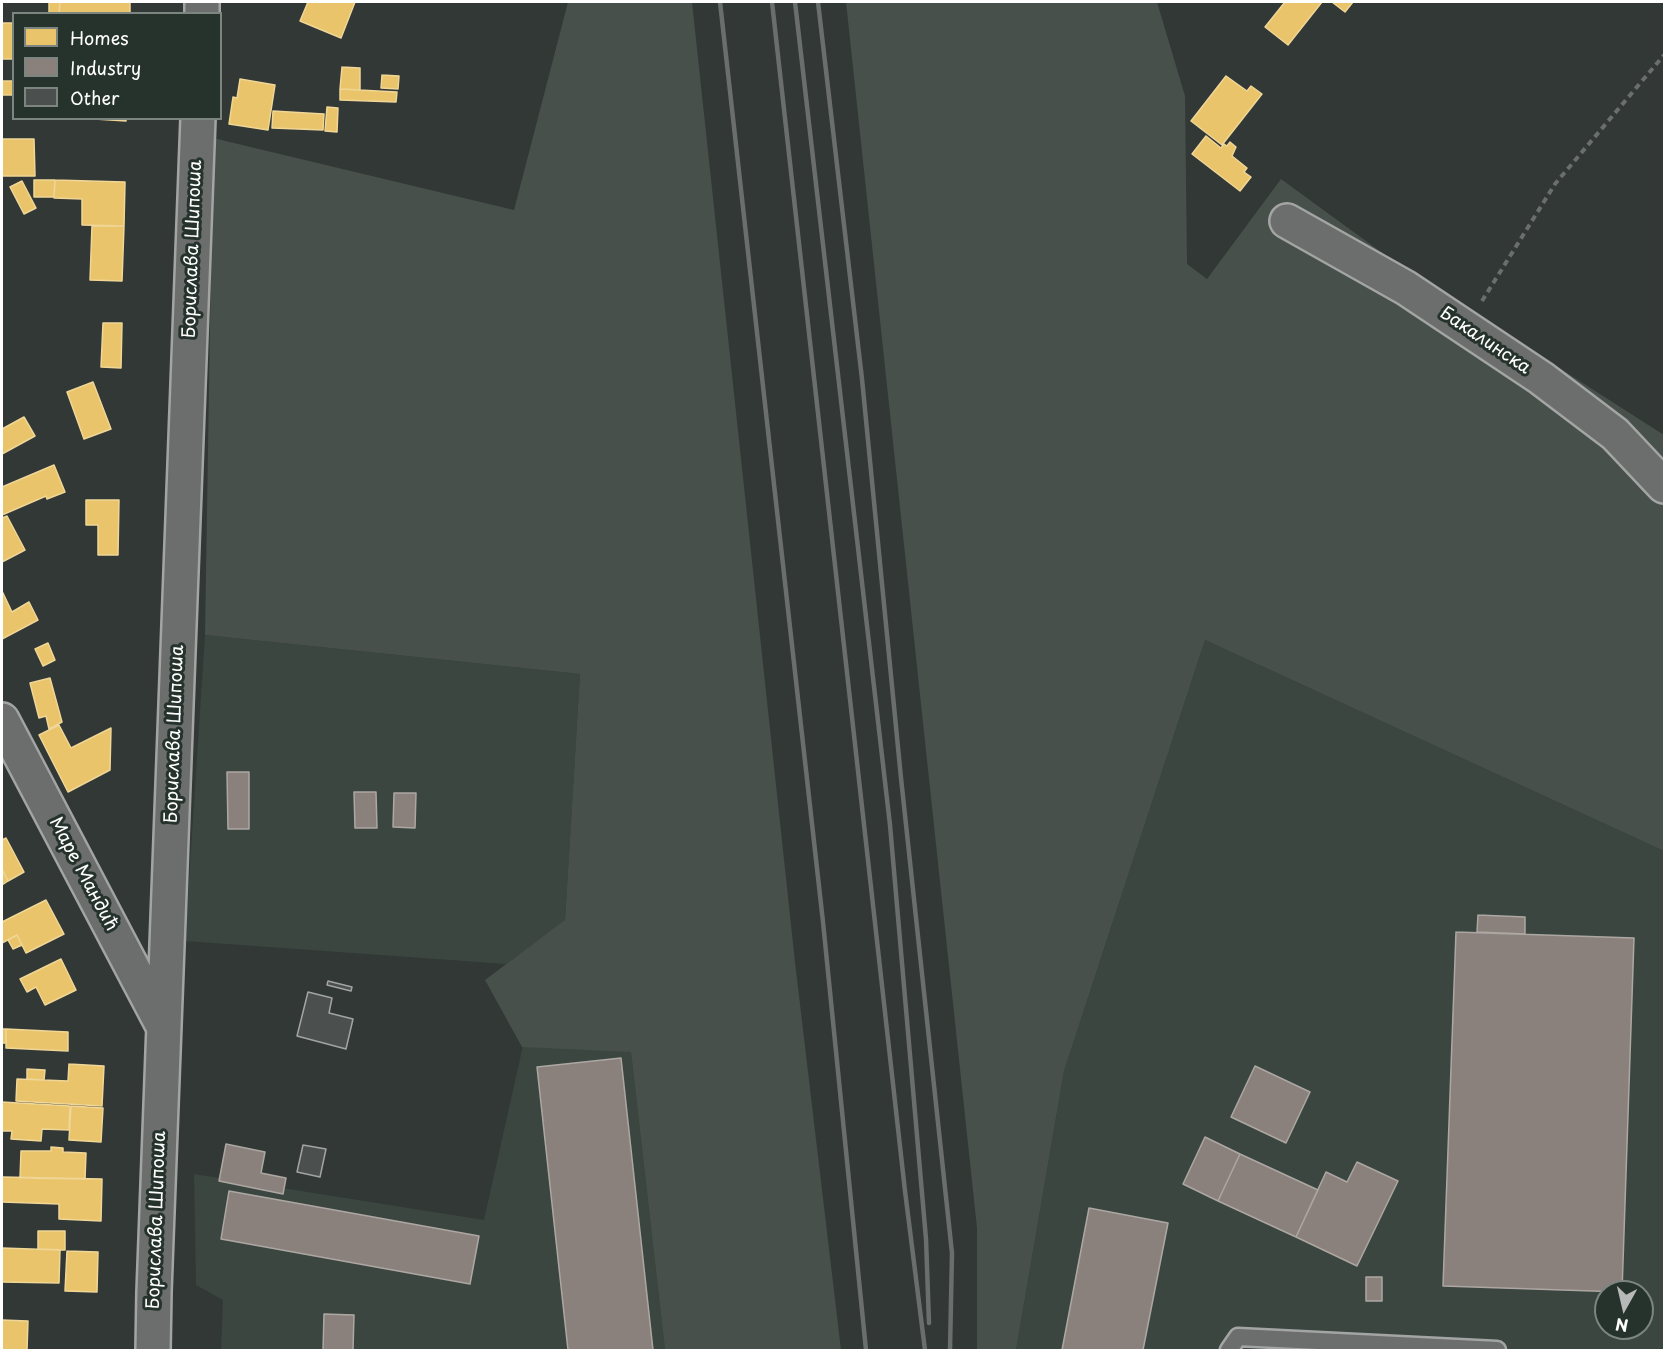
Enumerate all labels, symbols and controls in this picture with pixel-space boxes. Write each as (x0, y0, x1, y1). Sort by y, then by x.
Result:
legend (12, 12, 222, 120)
text: Homes (70, 24, 128, 51)
text: Industry (70, 54, 141, 81)
text: Other (70, 84, 119, 111)
street label: Борислава Шипоша (179, 160, 207, 338)
street label: Бакалинска (1436, 303, 1534, 379)
street label: Борислава Шипоша (161, 645, 189, 823)
street label: Маре Мандић (44, 814, 122, 934)
street label: Борислава Шипоша (143, 1131, 171, 1309)
north arrow (1594, 1280, 1654, 1340)
text: N (1614, 1313, 1630, 1339)

